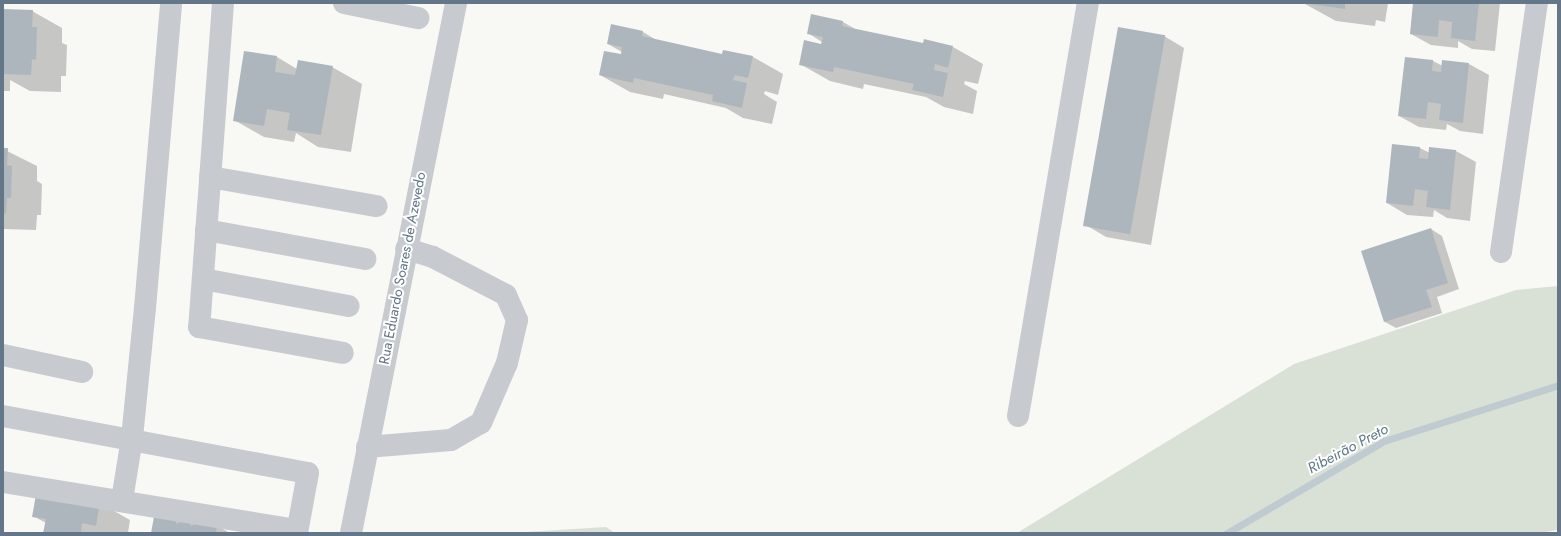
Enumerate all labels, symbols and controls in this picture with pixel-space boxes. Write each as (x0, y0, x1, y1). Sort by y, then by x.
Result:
street label: Rua Eduardo Soares de Azevedo (375, 170, 429, 366)
water label: Ribeirão Preto (1305, 420, 1391, 478)

